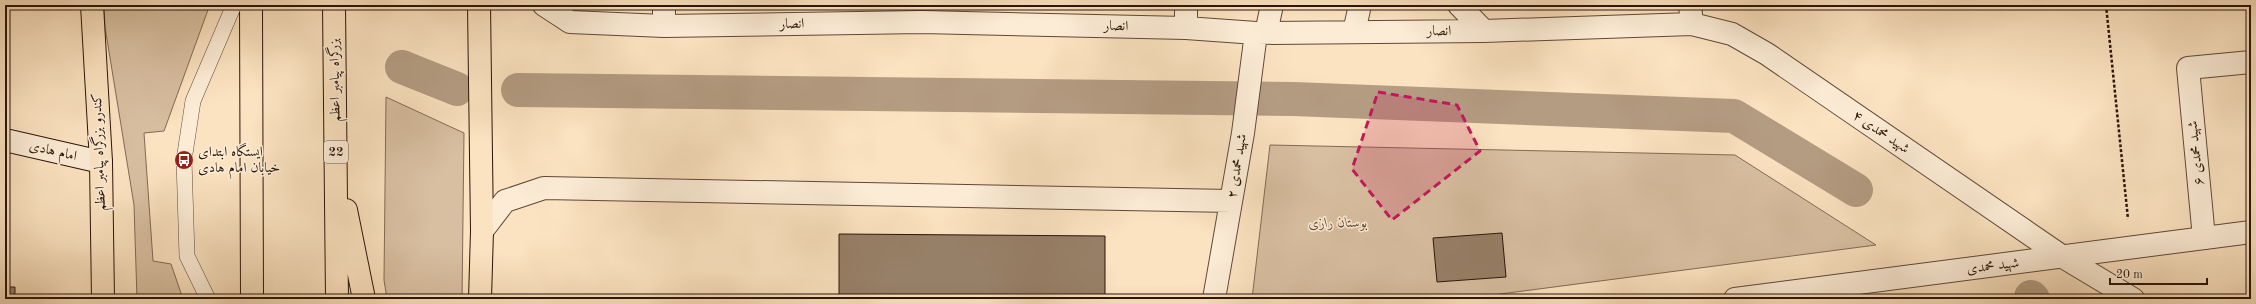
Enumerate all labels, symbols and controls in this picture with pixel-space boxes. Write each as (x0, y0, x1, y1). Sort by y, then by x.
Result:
street label: انصار (778, 17, 804, 32)
street label: انصار (1102, 19, 1128, 34)
street label: انصار (1425, 24, 1451, 39)
street label: بزرگراه پیامبر اعظم (324, 37, 349, 122)
street label: کندرو بزرگراه پیامبر اعظم (87, 93, 114, 211)
street label: شهید محمدی ۴ (1849, 108, 1912, 158)
street label: شهید محمدی ۶ (2186, 120, 2208, 186)
street label: شهید محمدی ۲ (1225, 133, 1251, 199)
street label: امام هادی (27, 139, 78, 168)
road number: 22 (324, 141, 348, 163)
place label: ایستگاه ابتدای خیابان امام هادی (198, 142, 280, 180)
bus stop icon: ایستگاه ابتدای خیابان امام هادی (173, 149, 195, 171)
park label: بوستان رازی (1309, 216, 1368, 231)
street label: شهید محمدی (1966, 256, 2020, 278)
scale bar (2110, 260, 2207, 286)
text: 20 m (2116, 269, 2143, 281)

